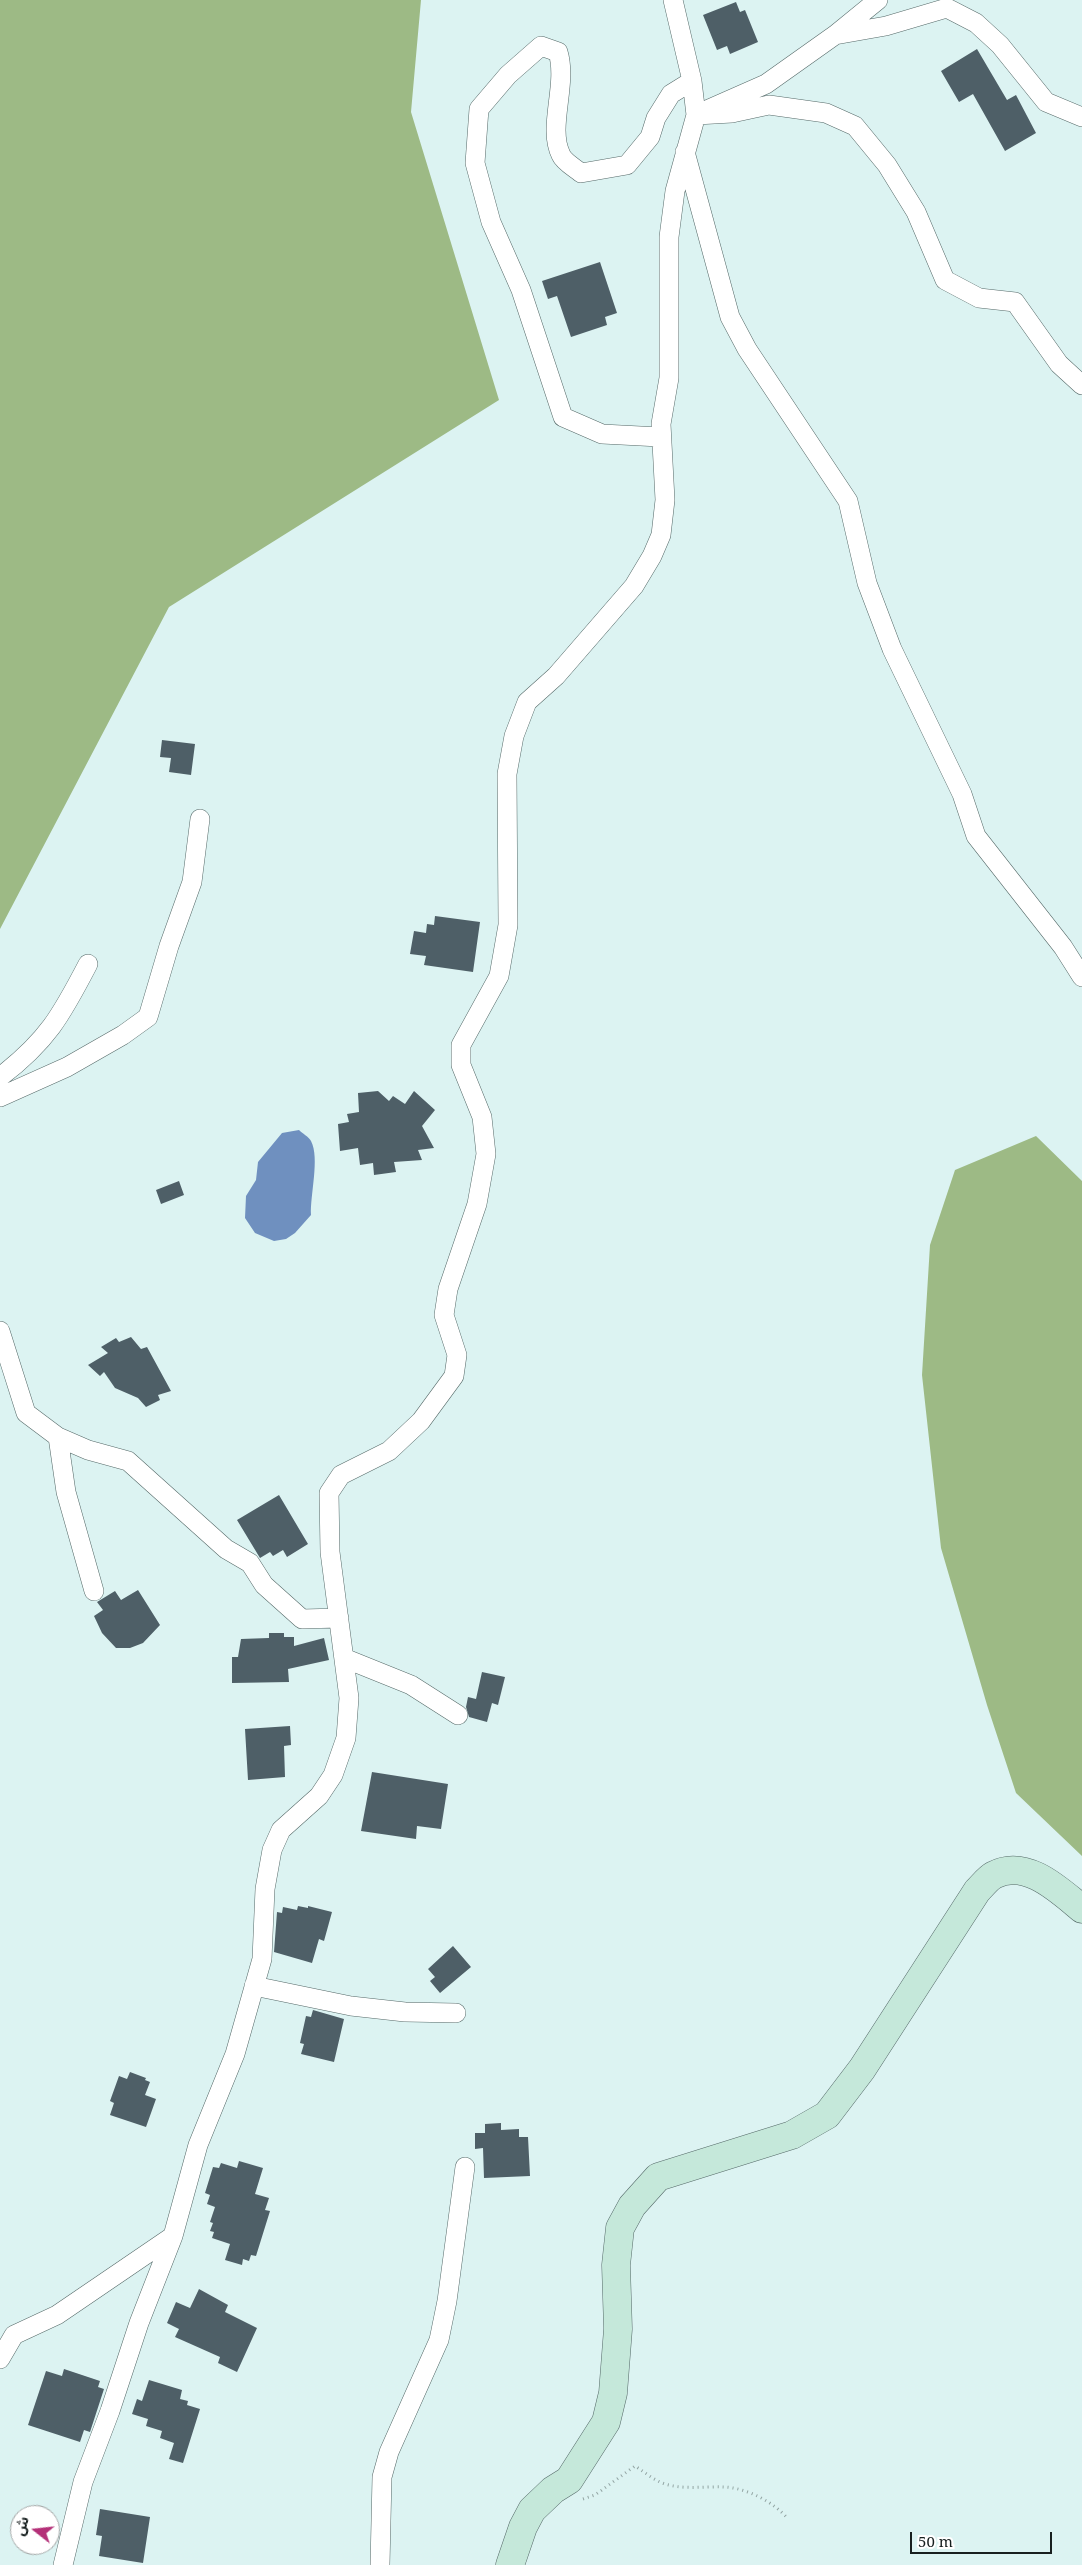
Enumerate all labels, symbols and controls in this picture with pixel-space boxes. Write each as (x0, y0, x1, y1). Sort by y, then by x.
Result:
north arrow (10, 2505, 60, 2555)
text: ش (9, 2514, 33, 2538)
scale bar (912, 2522, 1054, 2554)
text: 50 m (918, 2531, 953, 2551)

